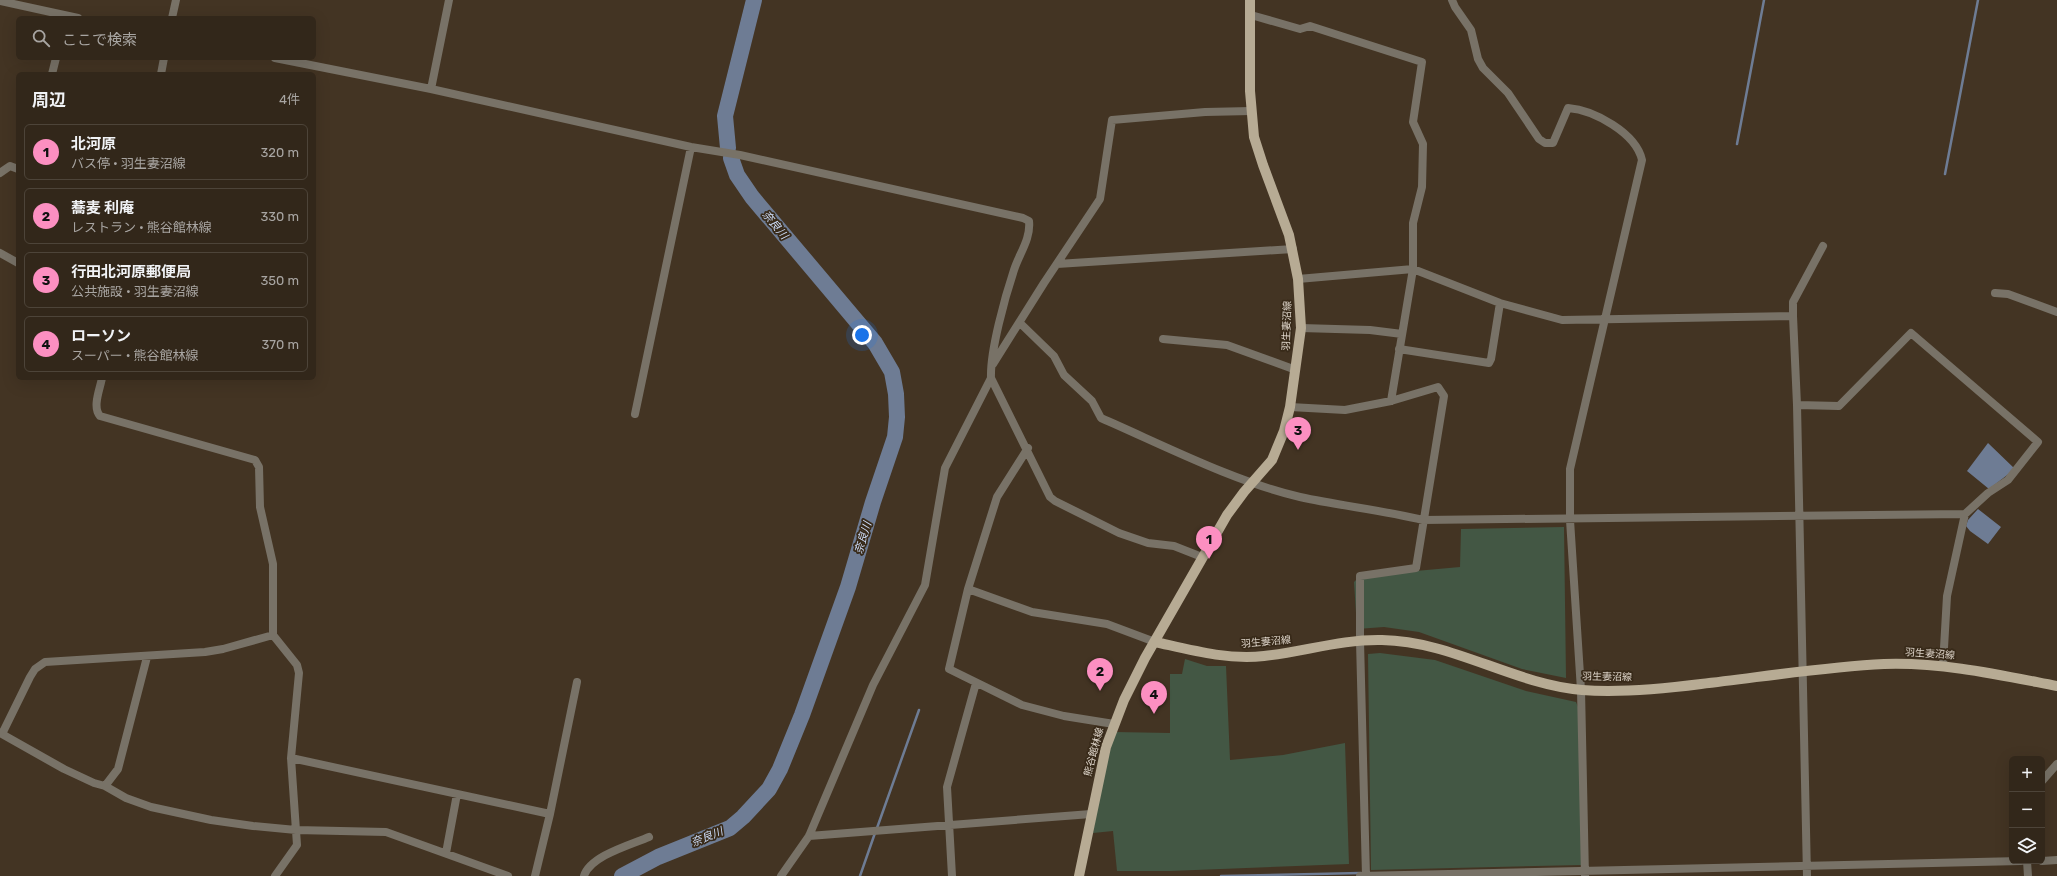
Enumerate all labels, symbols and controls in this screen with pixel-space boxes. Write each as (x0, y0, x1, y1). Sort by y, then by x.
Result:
search box (16, 16, 316, 60)
icon: search (30, 27, 52, 49)
text: ここで検索 (62, 31, 137, 49)
text: 周辺 (32, 90, 66, 110)
text: 4件 (279, 92, 300, 107)
text: 北河原 (71, 135, 116, 153)
text: 1 (43, 145, 49, 160)
text: 320 m (261, 145, 299, 160)
text: バス停 · 羽生妻沼線 (71, 156, 186, 171)
text: 蕎麦 利庵 (71, 199, 134, 217)
water label: 奈良川 (759, 208, 791, 243)
text: 2 (42, 209, 50, 224)
text: 330 m (260, 209, 299, 224)
text: レストラン · 熊谷館林線 (71, 220, 212, 235)
text: 行田北河原郵便局 (71, 263, 191, 281)
text: 3 (42, 273, 50, 288)
text: 350 m (260, 273, 299, 288)
text: 公共施設 · 羽生妻沼線 (71, 284, 199, 299)
street label: 羽生妻沼線 (1280, 301, 1294, 351)
your location (852, 325, 872, 345)
text: ローソン (71, 327, 131, 345)
text: 4 (42, 337, 50, 352)
text: 370 m (262, 337, 299, 352)
text: スーパー · 熊谷館林線 (71, 348, 199, 363)
pin: 3 (1285, 417, 1311, 450)
water label: 奈良川 (852, 519, 874, 556)
pin: 1 (1196, 526, 1222, 559)
street label: 羽生妻沼線 (1241, 634, 1291, 650)
street label: 羽生妻沼線 (1905, 646, 1955, 662)
pin: 2 (1087, 658, 1113, 691)
street label: 羽生妻沼線 (1582, 671, 1632, 683)
pin: 4 (1141, 681, 1167, 714)
street label: 熊谷館林線 (1082, 726, 1106, 778)
map controls (2009, 756, 2045, 864)
button: + (2009, 756, 2045, 792)
button: − (2009, 792, 2045, 828)
water label: 奈良川 (689, 824, 726, 849)
button: layers (2009, 828, 2045, 864)

